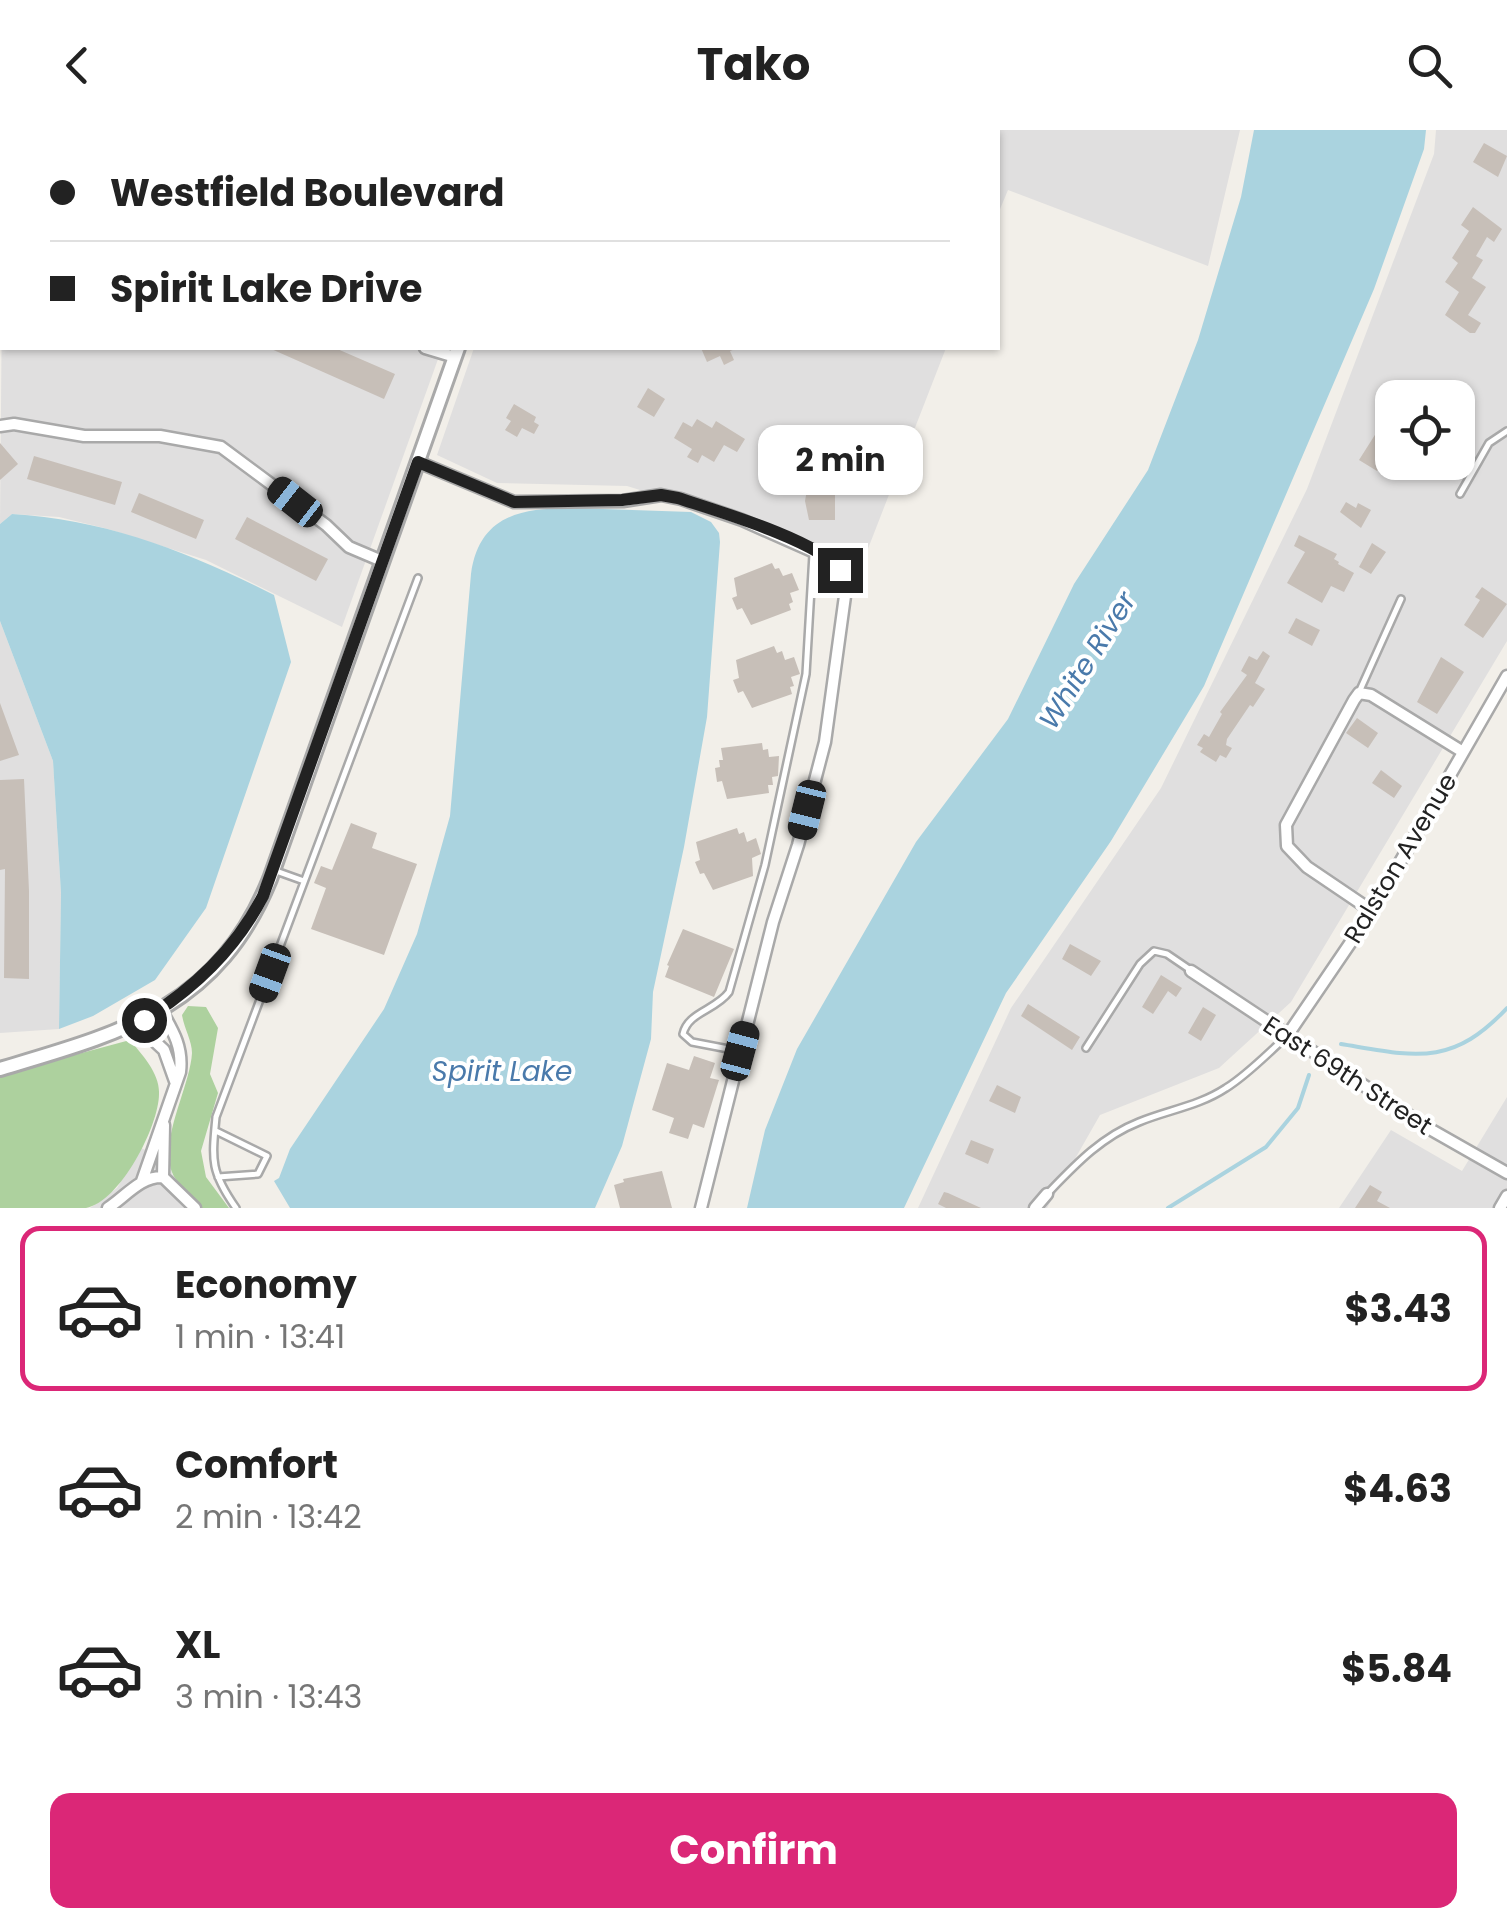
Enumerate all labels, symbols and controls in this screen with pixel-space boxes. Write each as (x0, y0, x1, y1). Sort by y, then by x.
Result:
text: Tako (697, 33, 810, 96)
icon: back (50, 38, 105, 93)
icon: search (1402, 38, 1457, 93)
text: Westfield Boulevard (110, 166, 505, 219)
text: Spirit Lake Drive (110, 262, 423, 315)
map controls (1375, 380, 1475, 480)
button: locate (1375, 380, 1475, 480)
callout: 2 min (758, 425, 922, 495)
text: 2 min (796, 437, 885, 482)
car (262, 472, 328, 532)
route end (818, 548, 863, 593)
water label: White River (1030, 584, 1145, 737)
street label: Ralston Avenue (1336, 767, 1465, 950)
car (785, 777, 829, 843)
car (246, 940, 294, 1006)
route start (122, 998, 167, 1043)
street label: East 69th Street (1256, 1008, 1439, 1143)
car (718, 1018, 762, 1084)
water label: Spirit Lake (432, 1052, 572, 1091)
text: Economy (175, 1258, 357, 1311)
icon: car (55, 1264, 145, 1354)
text: $3.43 (1345, 1282, 1452, 1335)
text: 1 min · 13:41 (175, 1314, 345, 1359)
text: Comfort (175, 1438, 338, 1491)
icon: car (55, 1444, 145, 1534)
text: $4.63 (1343, 1462, 1452, 1515)
text: 2 min · 13:42 (175, 1494, 362, 1539)
text: XL (175, 1618, 220, 1671)
icon: car (55, 1624, 145, 1714)
text: $5.84 (1341, 1642, 1452, 1695)
text: 3 min · 13:43 (175, 1674, 362, 1719)
button: Confirm (50, 1793, 1457, 1908)

